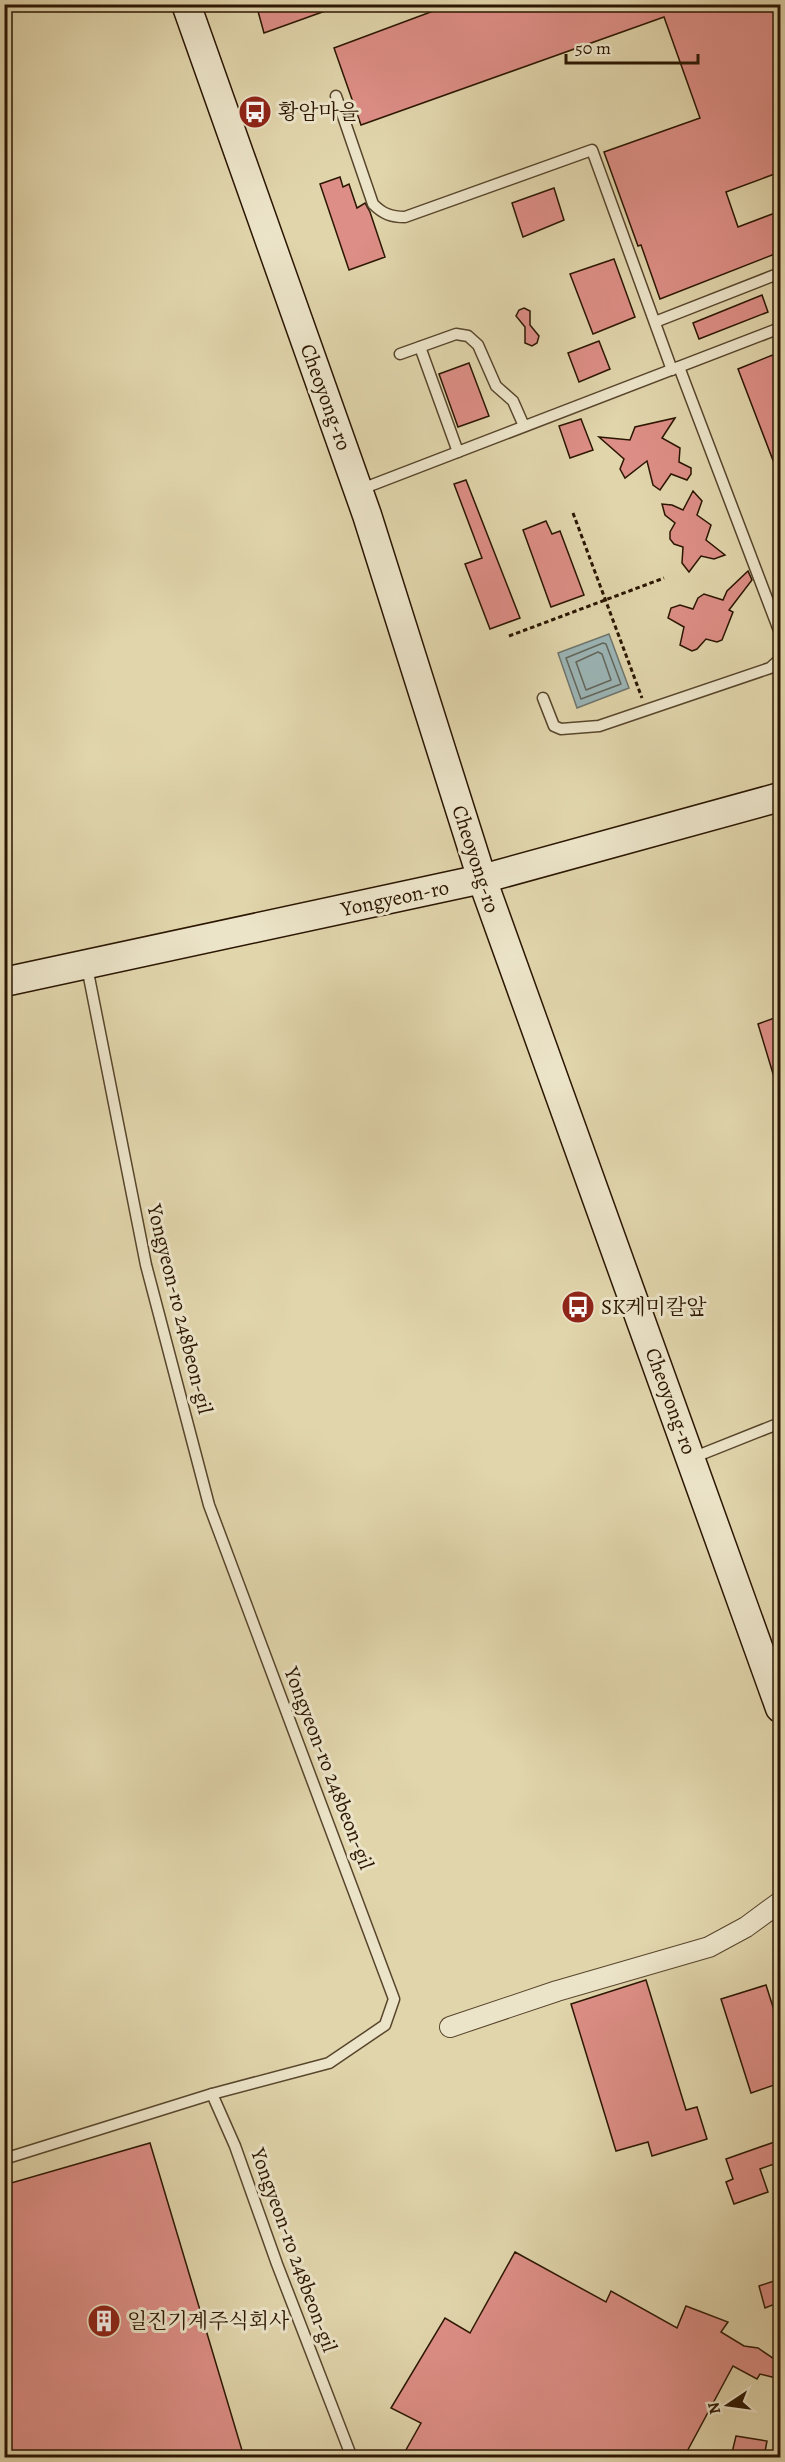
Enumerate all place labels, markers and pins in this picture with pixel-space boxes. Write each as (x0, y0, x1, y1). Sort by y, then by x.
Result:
bus stop icon: 황암마을 (237, 94, 273, 130)
place label: 황암마을 (278, 98, 359, 126)
bus stop icon: SK케미칼앞 (560, 1289, 596, 1325)
place label: SK케미칼앞 (601, 1293, 707, 1321)
building icon: 일진기계주식회사 (86, 2303, 122, 2339)
place label: 일진기계주식회사 (127, 2307, 290, 2335)

